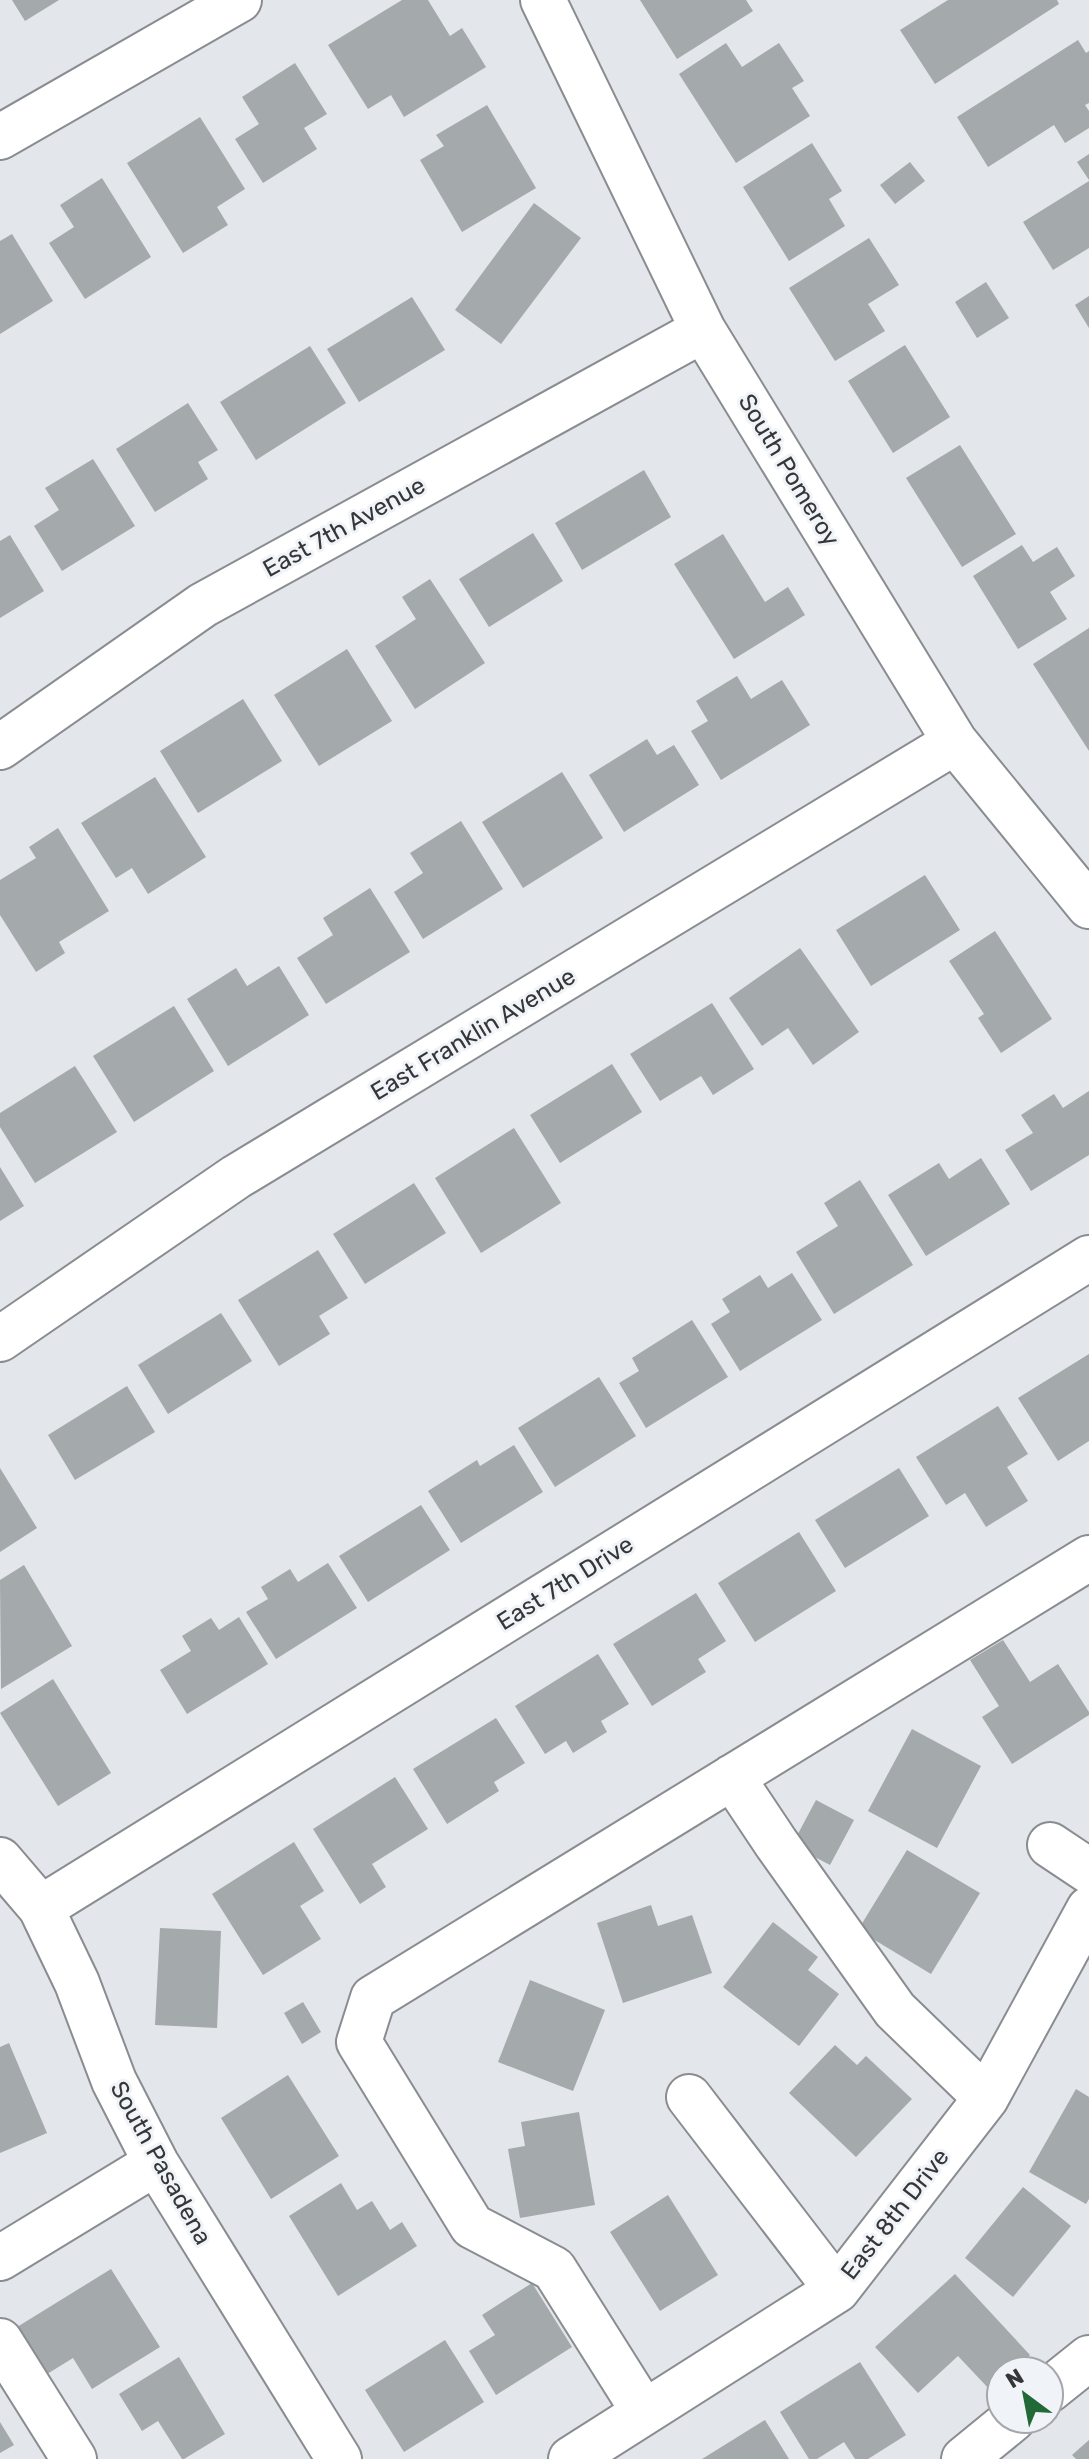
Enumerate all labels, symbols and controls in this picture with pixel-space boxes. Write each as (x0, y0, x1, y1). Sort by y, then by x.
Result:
street label: South Pomeroy (733, 389, 845, 551)
street label: East 7th Avenue (258, 471, 430, 583)
street label: East Franklin Avenue (366, 962, 580, 1106)
street label: East 7th Drive (492, 1530, 638, 1636)
street label: South Pasadena (105, 2076, 217, 2250)
street label: East 8th Drive (835, 2143, 955, 2285)
north arrow (985, 2355, 1065, 2435)
text: N (1001, 2363, 1029, 2394)

